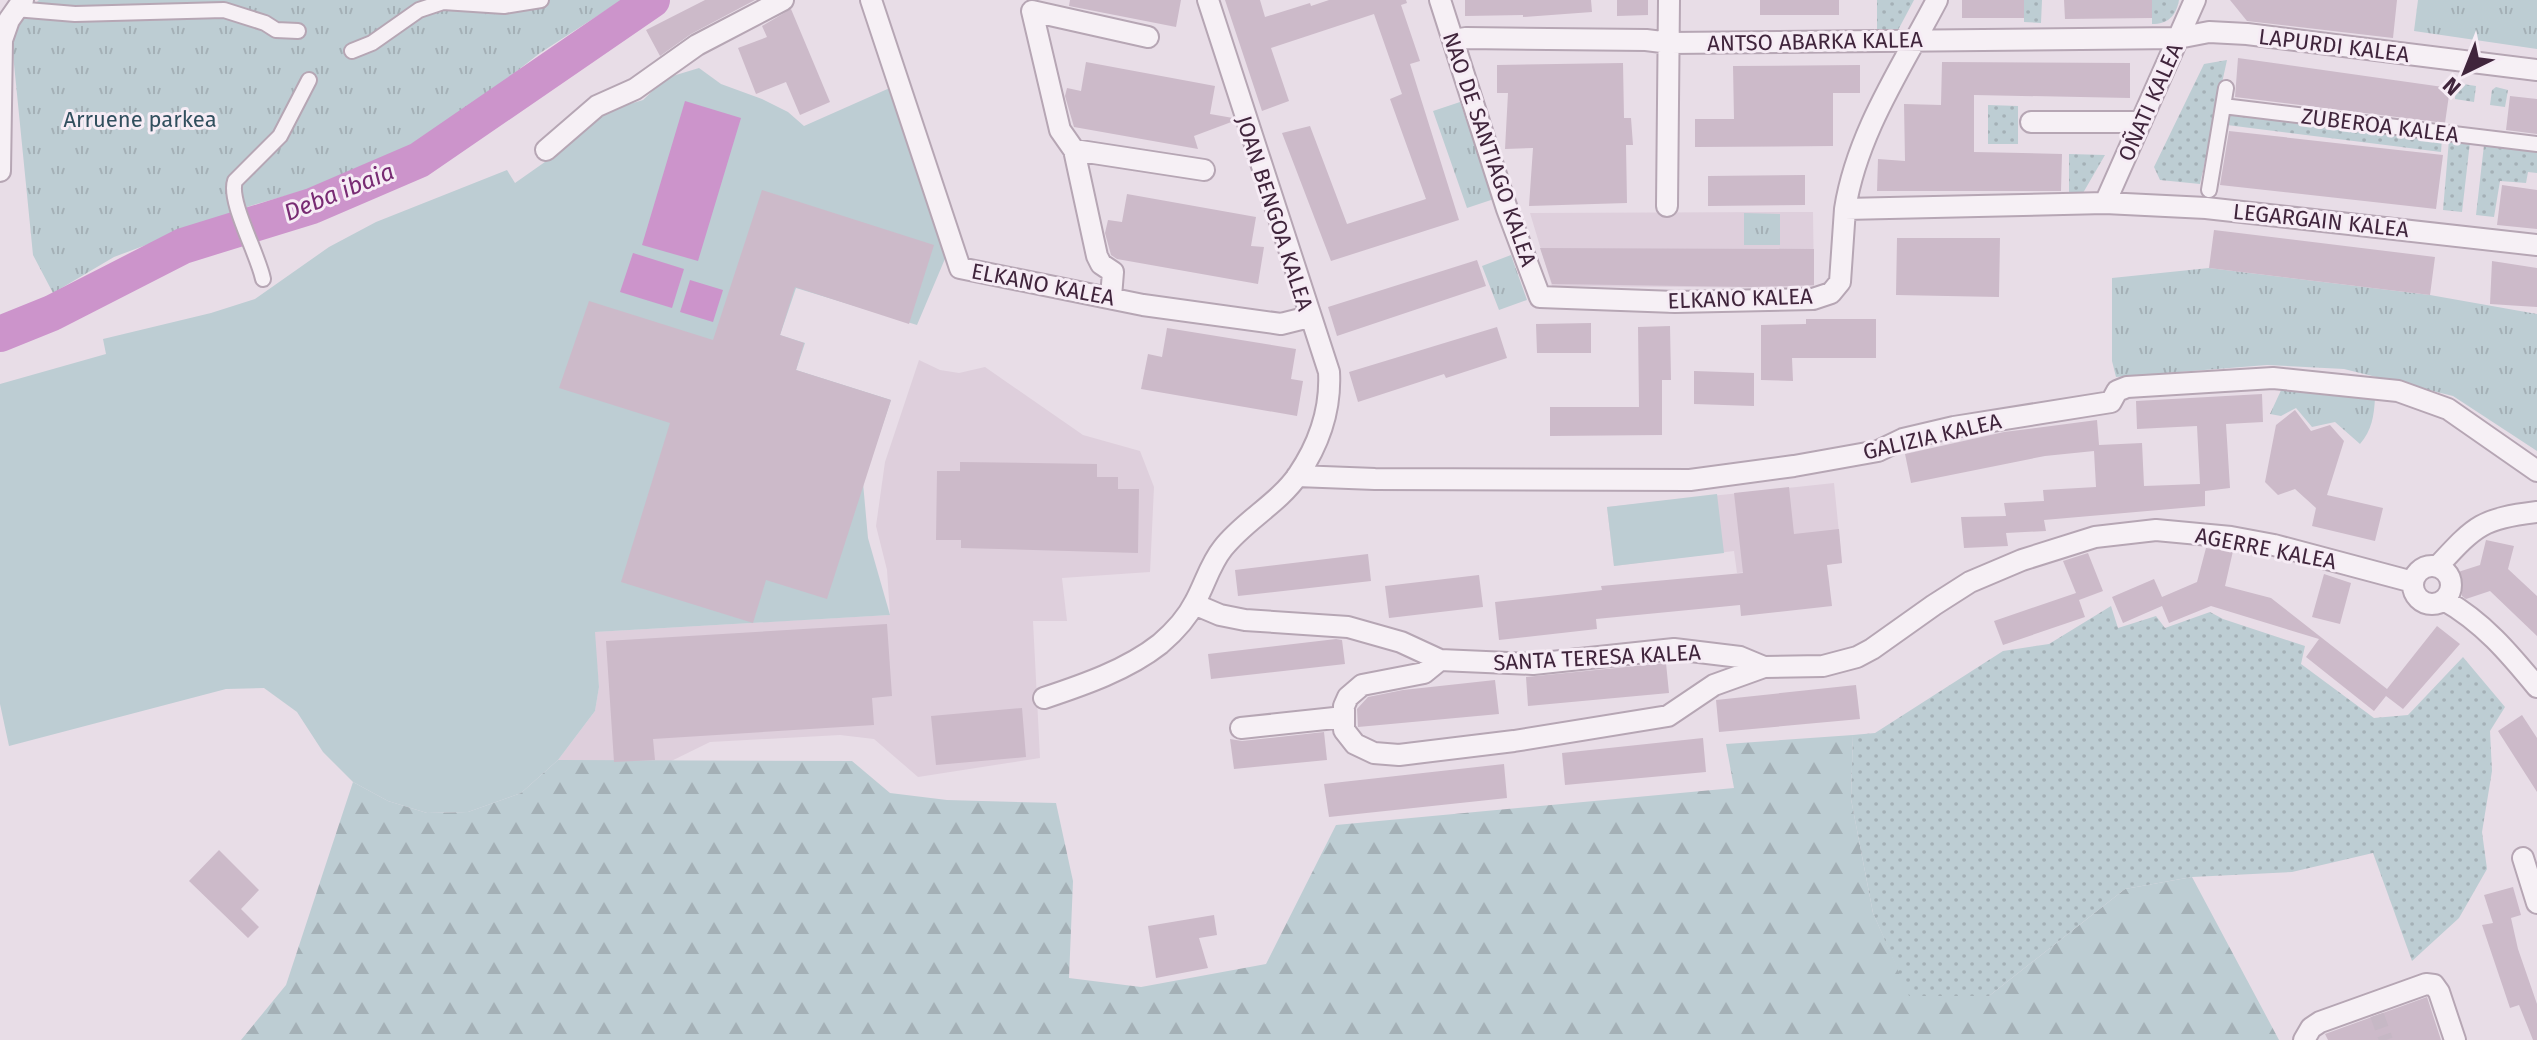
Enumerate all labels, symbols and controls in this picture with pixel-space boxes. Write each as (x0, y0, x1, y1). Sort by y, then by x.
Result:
street label: LAPURDI KALEA (2257, 23, 2411, 68)
street label: ANTSO ABARKA KALEA (1707, 26, 1923, 57)
street label: NAO DE SANTIAGO KALEA (1437, 29, 1542, 270)
north arrow (2425, 32, 2505, 112)
street label: OÑATI KALEA (2112, 39, 2189, 165)
text: N (2437, 71, 2466, 101)
street label: ZUBEROA KALEA (2300, 102, 2461, 149)
park label: Arruene parkea (63, 106, 217, 133)
street label: JOAN BENGOA KALEA (1230, 112, 1319, 314)
water label: Deba ibaia (280, 157, 398, 227)
street label: LEGARGAIN KALEA (2232, 198, 2411, 243)
street label: ELKANO KALEA (969, 257, 1117, 312)
street label: ELKANO KALEA (1667, 282, 1813, 315)
street label: GALIZIA KALEA (1860, 407, 2004, 466)
street label: AGERRE KALEA (2193, 522, 2339, 575)
street label: SANTA TERESA KALEA (1493, 639, 1702, 676)

